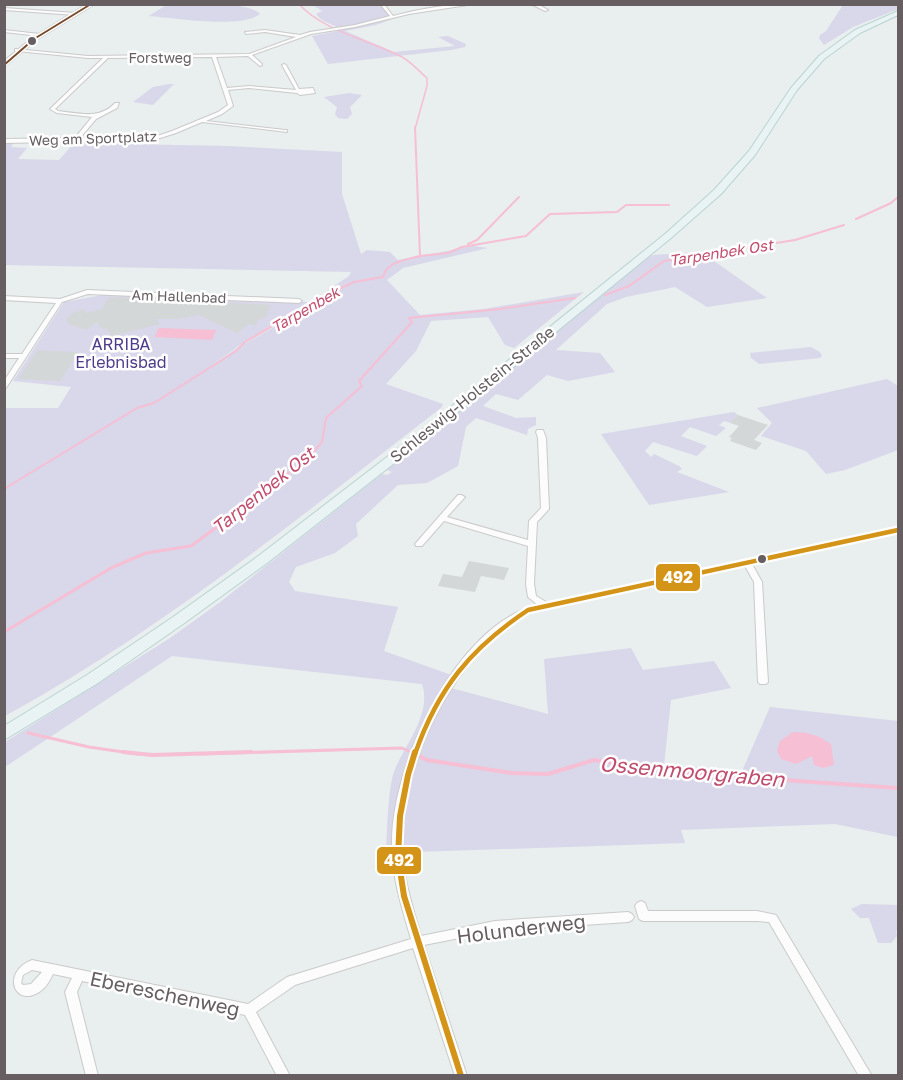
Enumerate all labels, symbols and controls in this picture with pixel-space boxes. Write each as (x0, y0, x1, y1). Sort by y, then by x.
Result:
unlabelled marker (26, 35, 38, 47)
street label: Forstweg (128, 49, 192, 66)
street label: Weg am Sportplatz (29, 127, 157, 149)
water label: Tarpenbek Ost (668, 235, 776, 269)
water label: Tarpenbek (268, 281, 344, 336)
street label: Am Hallenbad (131, 286, 227, 306)
street label: Schleswig-Holstein-Straße (386, 321, 558, 467)
park label: ARRIBA Erlebnisbad (75, 334, 167, 372)
water label: Tarpenbek Ost (207, 441, 320, 538)
unlabelled marker (756, 553, 768, 565)
line badge: 492 (655, 563, 701, 592)
text: 492 (663, 567, 693, 587)
water label: Ossenmoorgraben (599, 750, 787, 792)
line badge: 492 (376, 846, 422, 875)
text: 492 (384, 850, 414, 870)
street label: Holunderweg (455, 908, 587, 948)
street label: Ebereschenweg (88, 965, 242, 1021)

